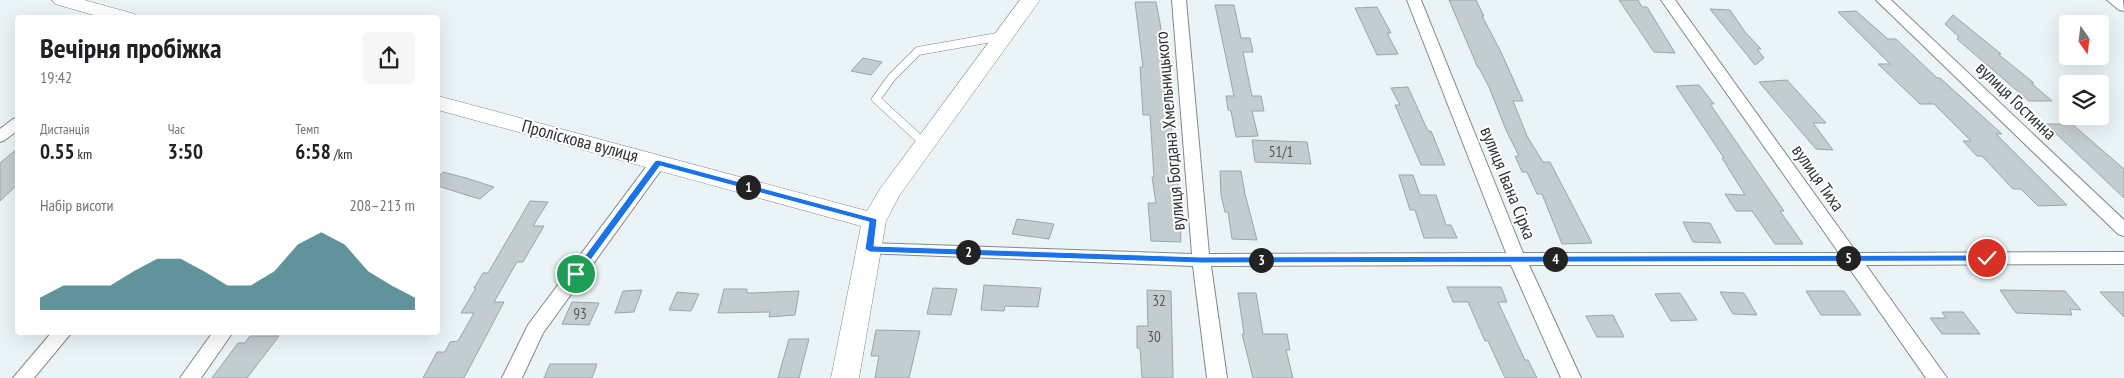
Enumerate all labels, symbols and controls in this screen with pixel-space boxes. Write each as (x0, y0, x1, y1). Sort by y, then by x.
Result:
north arrow (2059, 15, 2109, 65)
map controls (2059, 15, 2109, 125)
text: Вечірня пробіжка (40, 29, 222, 66)
street label: вулиця Богдана Хмельницького (1149, 30, 1190, 232)
button: share (363, 32, 415, 84)
street label: вулиця Гостинна (1971, 57, 2061, 145)
text: 19:42 (40, 67, 72, 87)
button: layers (2059, 75, 2109, 125)
street label: Проліскова вулиця (519, 114, 641, 167)
text: Дистанція (40, 120, 89, 138)
text: Час (168, 120, 185, 138)
text: Темп (295, 120, 319, 138)
street label: вулиця Івана Сірка (1475, 123, 1541, 242)
text: 0.55 (40, 138, 75, 165)
text: 3:50 (168, 138, 203, 165)
text: 6:58 (295, 138, 331, 165)
street label: вулиця Тиха (1787, 140, 1850, 216)
house number: 51/1 (1269, 142, 1293, 161)
text: km (75, 145, 92, 163)
text: /km (331, 145, 352, 163)
pin: 1 (736, 174, 760, 200)
text: 1 (745, 178, 752, 196)
text: Набір висоти (40, 195, 113, 215)
text: 208–213 m (350, 195, 415, 215)
pin (1966, 237, 2008, 279)
pin: 2 (956, 240, 980, 264)
text: 2 (965, 243, 972, 261)
icon: check (1973, 244, 2001, 272)
pin: 4 (1542, 246, 1568, 272)
pin: 5 (1836, 246, 1860, 270)
pin: 3 (1248, 248, 1274, 272)
text: 5 (1845, 249, 1852, 267)
text: 4 (1552, 250, 1559, 268)
text: 3 (1258, 251, 1265, 269)
pin (555, 253, 597, 295)
icon: arrive (562, 260, 590, 288)
house number: 32 (1152, 291, 1166, 310)
house number: 93 (573, 304, 587, 323)
house number: 30 (1147, 327, 1161, 346)

